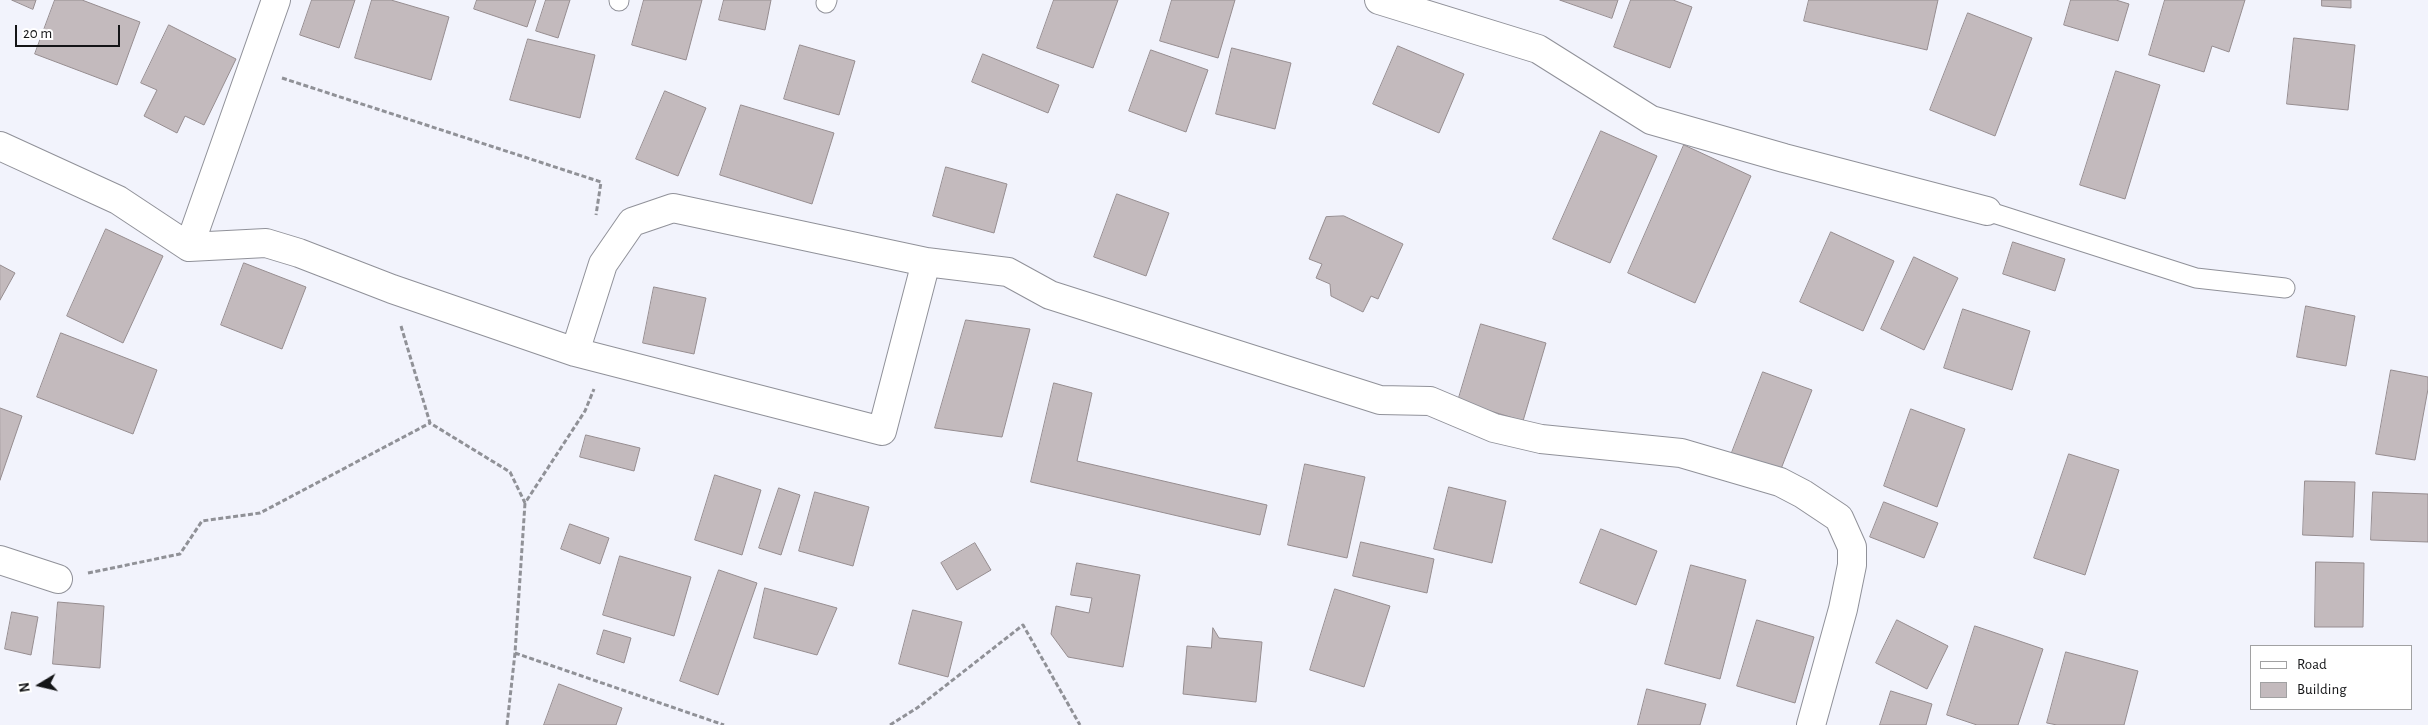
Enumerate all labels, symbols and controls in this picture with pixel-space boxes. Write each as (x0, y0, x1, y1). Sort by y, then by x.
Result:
scale bar (18, 15, 122, 47)
text: 20 m (23, 26, 52, 41)
legend (2250, 645, 2413, 710)
text: Road (2297, 657, 2327, 672)
north arrow (15, 660, 65, 710)
text: N (18, 681, 33, 693)
text: Building (2297, 682, 2347, 697)

